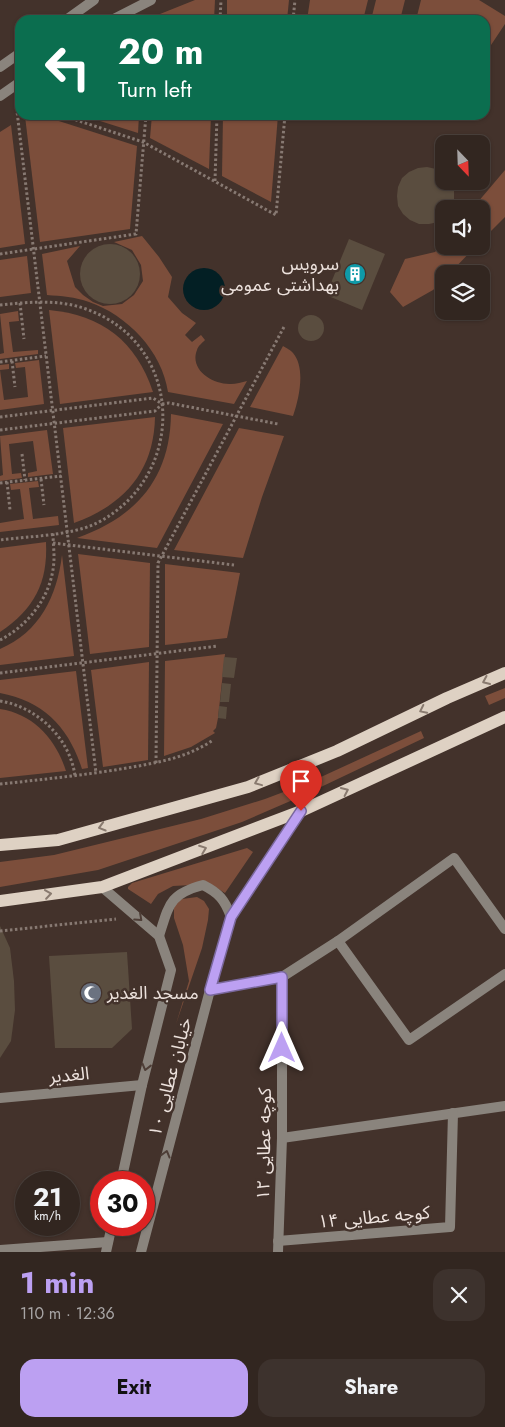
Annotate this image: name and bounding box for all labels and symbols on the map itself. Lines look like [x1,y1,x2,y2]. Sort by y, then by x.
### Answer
north arrow [435,135,490,190]
place label: سرویس بهداشتی عمومی [221,251,339,298]
building icon: سرویس بهداشتی عمومی [343,262,367,286]
one-way arrow [482,675,491,686]
one-way arrow [419,704,428,714]
pin [280,760,322,811]
one-way arrow [254,776,263,787]
one-way arrow [340,786,349,797]
one-way arrow [99,822,107,832]
one-way arrow [198,844,207,855]
one-way arrow [44,890,53,900]
one-way arrow [134,913,143,922]
place label: مسجد الغدیر [106,980,199,1006]
mosque icon: مسجد الغدیر [79,981,103,1005]
street label: خیابان عطایی ۱۰ [142,1015,198,1139]
position arrow [255,1021,307,1073]
street label: الغدیر [47,1060,90,1090]
one-way arrow [142,1062,152,1070]
street label: کوچه عطایی ۱۲ [250,1087,278,1200]
one-way arrow [160,1149,171,1158]
speed limit sign: 30 [90,1171,155,1236]
street label: کوچه عطایی ۱۴ [317,1199,432,1235]

